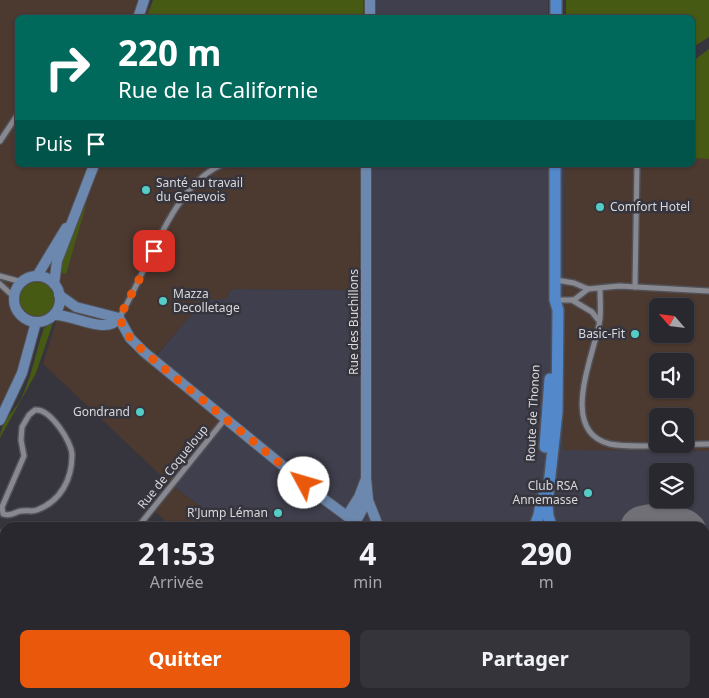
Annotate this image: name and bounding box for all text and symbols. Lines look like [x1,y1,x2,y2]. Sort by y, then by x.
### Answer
text: 220 m [118,29,221,76]
icon: right [35,35,100,100]
text: Rue de la Californie [118,74,318,104]
icon: arrive [82,130,110,158]
text: Puis [35,131,72,157]
place label: Santé au travail du Genevois [156,174,243,205]
marker: Santé au travail du Genevois [140,184,152,196]
place label: Comfort Hotel [610,198,690,215]
marker: Comfort Hotel [594,201,606,213]
pin [133,230,175,272]
icon: arrive [140,237,168,265]
street label: Rue des Buchillons [345,269,362,375]
place label: Mazza Decolletage [173,285,240,316]
marker: Mazza Decolletage [157,295,169,307]
north arrow [649,298,694,342]
map controls [649,298,694,508]
place label: Basic-Fit [578,325,626,342]
marker: Basic-Fit [629,328,641,340]
button: sound [649,353,694,398]
street label: Route de Thonon [521,364,544,462]
place label: Gondrand [73,403,130,420]
marker: Gondrand [134,406,146,418]
button: search [649,408,694,453]
street label: Rue de Coqueloup [133,421,212,512]
position arrow [277,456,329,508]
button: layers [649,463,694,508]
place label: Club RSA Annemasse [513,477,578,508]
marker: Club RSA Annemasse [582,487,594,499]
place label: R'Jump Léman [187,504,268,521]
marker: R'Jump Léman [272,507,284,519]
text: 21:53 [138,533,215,574]
text: 4 [359,533,376,574]
text: 290 [520,533,572,574]
text: Arrivée [150,571,204,593]
text: min [353,571,382,593]
text: m [539,571,554,593]
button: Quitter [20,630,350,688]
button: Partager [360,630,690,688]

